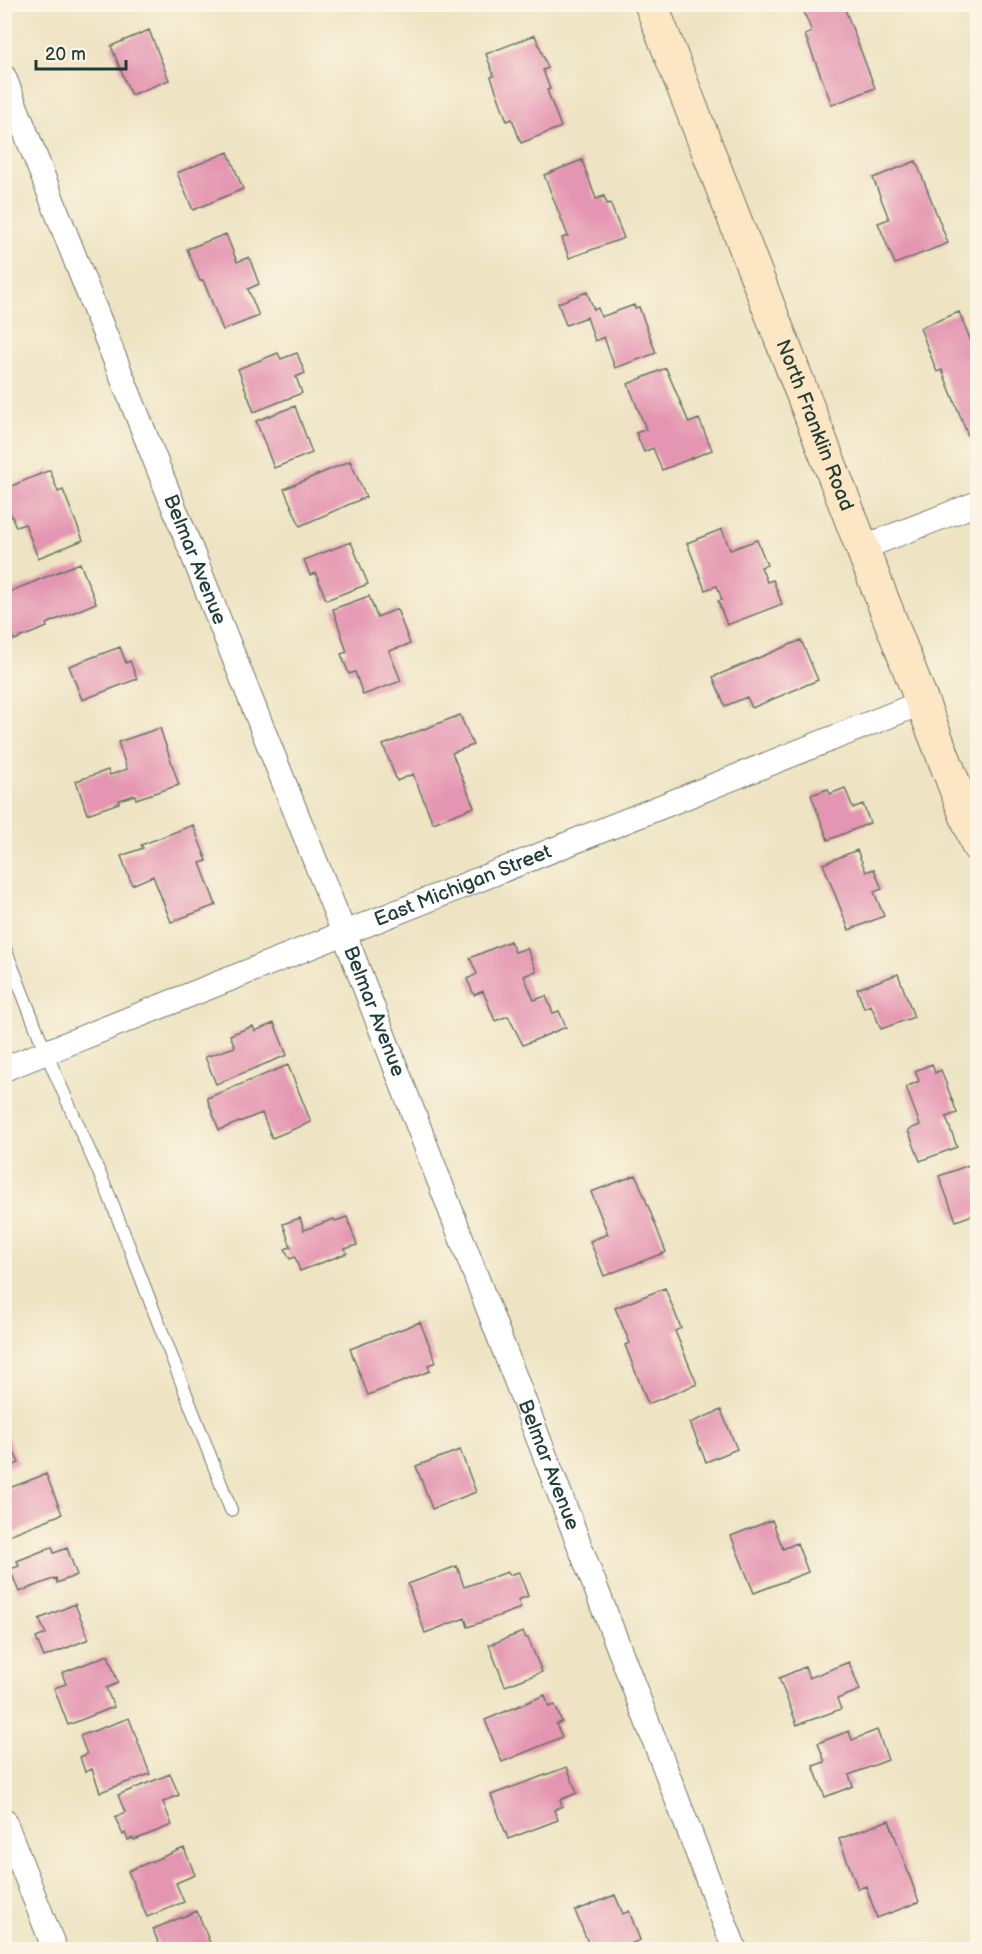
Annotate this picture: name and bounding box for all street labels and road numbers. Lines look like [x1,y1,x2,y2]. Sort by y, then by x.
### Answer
street label: North Franklin Road [771,336,859,514]
street label: Belmar Avenue [158,491,232,628]
street label: East Michigan Street [371,840,555,932]
street label: Belmar Avenue [338,943,410,1080]
street label: Belmar Avenue [513,1396,584,1534]

